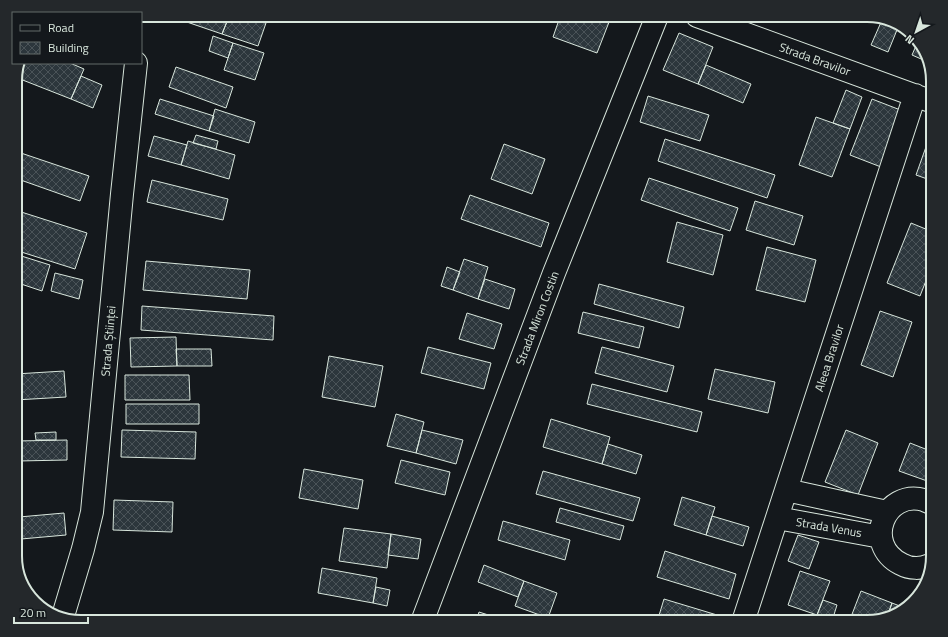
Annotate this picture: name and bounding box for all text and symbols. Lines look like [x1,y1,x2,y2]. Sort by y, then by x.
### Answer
legend [12,12,142,64]
north arrow [896,12,936,52]
text: Road [48,18,74,37]
text: N [902,31,918,48]
street label: Strada Bravilor [777,37,853,81]
text: Building [48,38,89,57]
street label: Strada Miron Costin [510,268,564,368]
street label: Strada Științei [95,305,121,377]
street label: Aleea Bravilor [809,322,849,394]
street label: Strada Venus [794,512,864,542]
scale bar [14,599,88,625]
text: 20 m [20,603,46,622]

